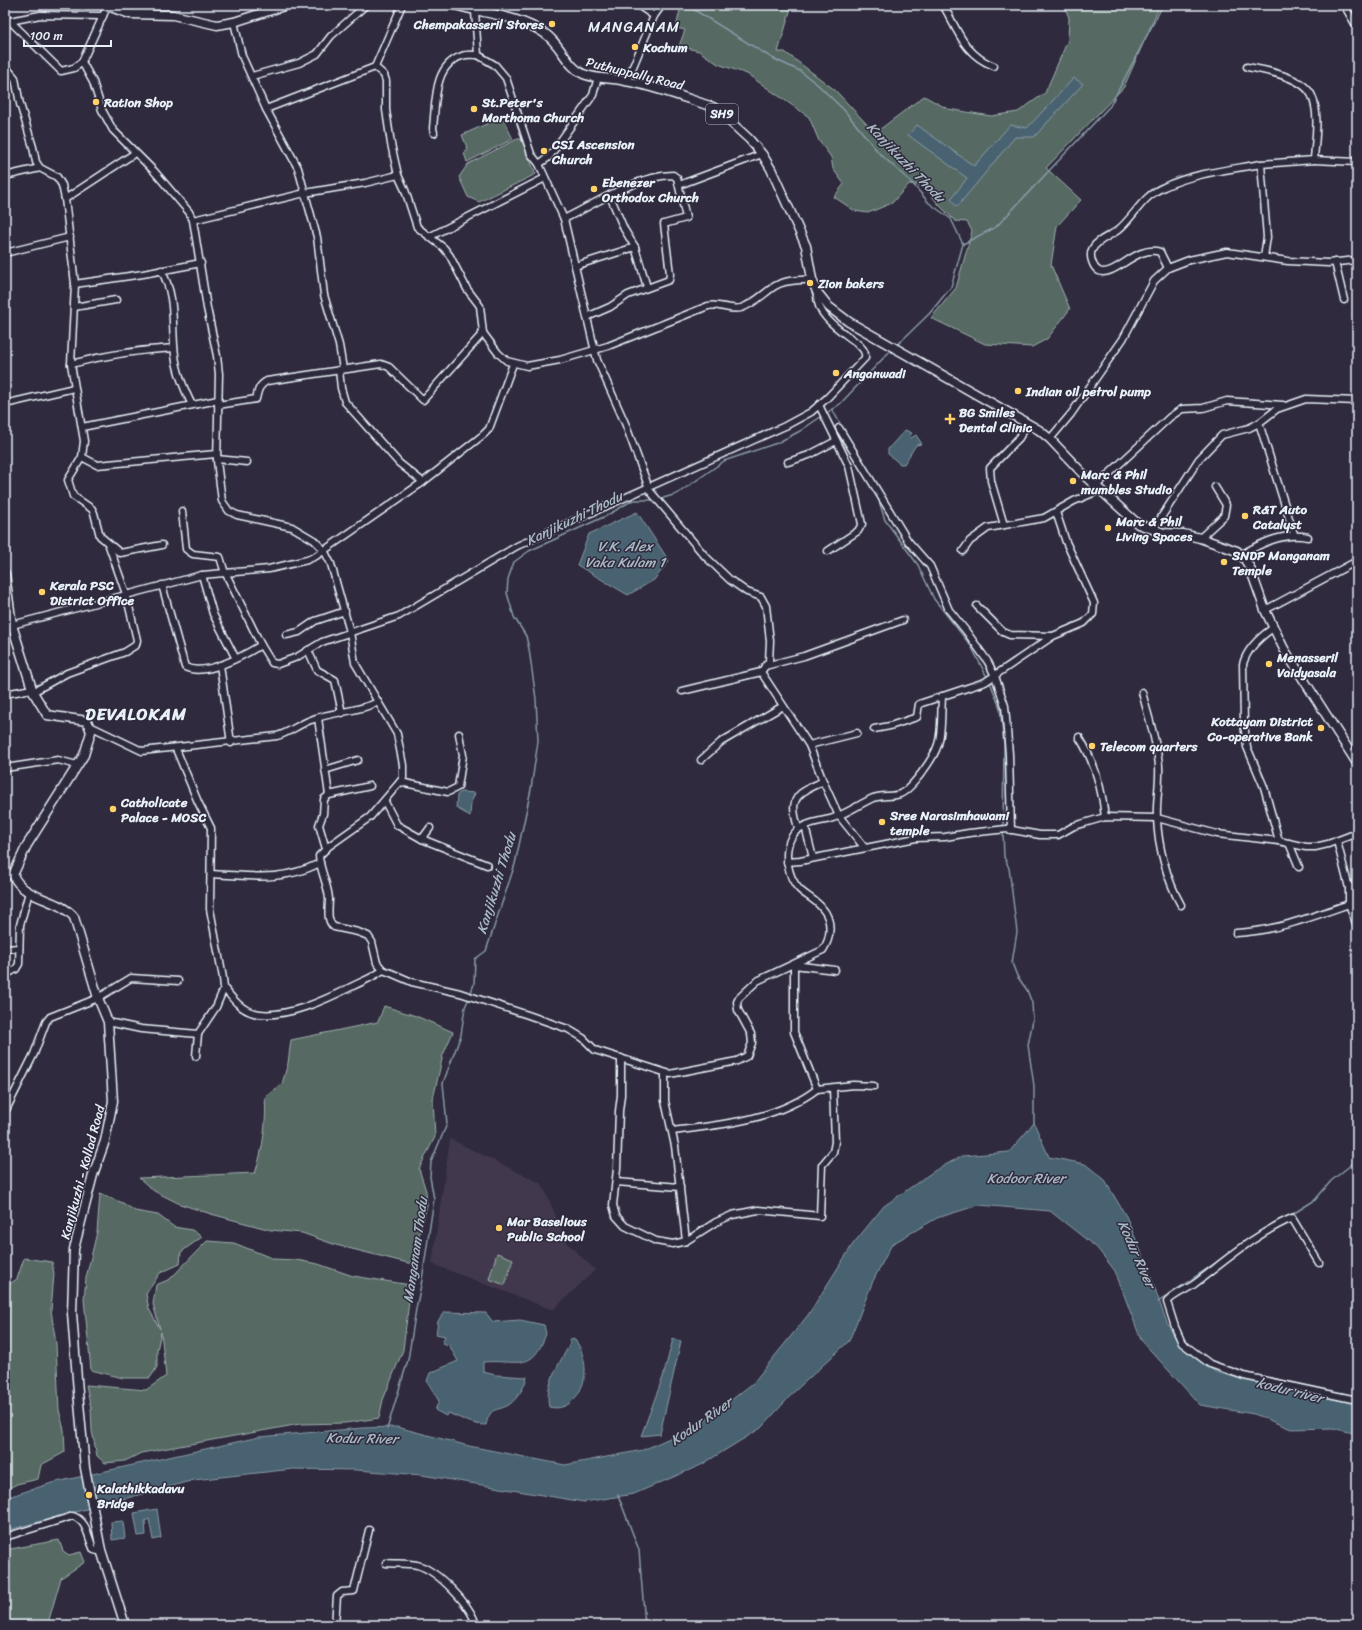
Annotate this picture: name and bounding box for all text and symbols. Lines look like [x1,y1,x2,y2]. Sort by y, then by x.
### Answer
place label: Chempakasseril Stores [413,13,545,36]
district label: MANGANAM [588,14,680,40]
marker: Chempakasseril Stores [547,19,557,29]
scale bar [24,22,111,48]
text: 100 m [30,25,63,47]
place label: Kochum [642,36,688,59]
marker: Kochum [630,42,640,52]
street label: Puthuppally Road [584,50,687,97]
place label: Ration Shop [103,91,173,114]
place label: St.Peter's Marthoma Church [481,91,584,129]
marker: Ration Shop [91,97,101,107]
marker: St.Peter's Marthoma Church [469,104,479,114]
road number: SH9 [706,104,738,124]
water label: Kanjikuzhi Thodu [860,116,952,210]
place label: CSI Ascension Church [551,133,635,171]
marker: CSI Ascension Church [539,146,549,156]
place label: Ebenezer Orthodox Church [601,171,699,209]
marker: Ebenezer Orthodox Church [589,184,599,194]
place label: Zion bakers [817,272,885,295]
marker: Zion bakers [805,278,815,288]
place label: Anganwadi [843,362,907,385]
marker: Anganwadi [831,368,841,378]
place label: Indian oil petrol pump [1025,380,1151,403]
marker: Indian oil petrol pump [1013,386,1023,396]
place label: BG Smiles Dental Clinic [959,401,1033,439]
marker: BG Smiles Dental Clinic [944,413,956,425]
place label: Marc & Phil mumbles Studio [1080,463,1172,501]
marker: Marc & Phil mumbles Studio [1068,476,1078,486]
water label: Kanjikuzhi Thodu [522,484,628,553]
place label: R&T Auto Catalyst [1252,498,1308,536]
place label: Marc & Phil Living Spaces [1115,510,1193,548]
marker: R&T Auto Catalyst [1240,511,1250,521]
marker: Marc & Phil Living Spaces [1103,523,1113,533]
water label: V.K. Alex Vaka Kulam 1 [585,534,667,575]
place label: SNDP Manganam Temple [1231,544,1330,582]
marker: SNDP Manganam Temple [1219,557,1229,567]
place label: Kerala PSC District Office [49,574,135,612]
marker: Kerala PSC District Office [37,587,47,597]
place label: Menasseril Vaidyasala [1276,646,1339,684]
marker: Menasseril Vaidyasala [1264,659,1274,669]
district label: DEVALOKAM [85,699,187,729]
place label: Kottayam District Co-operative Bank [1207,710,1313,748]
marker: Kottayam District Co-operative Bank [1316,723,1326,733]
place label: Telecom quarters [1100,735,1198,758]
marker: Telecom quarters [1087,741,1097,751]
place label: Catholicate Palace - MOSC [120,791,206,829]
marker: Catholicate Palace - MOSC [108,804,118,814]
place label: Sree Narasimhawami temple [889,804,1010,842]
marker: Sree Narasimhawami temple [877,817,887,827]
water label: Kanjikuzhi Thodu [469,828,524,937]
street label: Kanjikuzhi - Kollad Road [53,1101,112,1242]
water label: Kodoor River [987,1166,1068,1191]
water label: Manganam Thodu [396,1193,436,1304]
place label: Mar Baselious Public School [506,1210,588,1248]
water label: Kodur River [1111,1216,1164,1295]
marker: Mar Baselious Public School [494,1223,504,1233]
water label: kodur river [1253,1370,1328,1411]
water label: Kodur River [665,1389,740,1452]
water label: Kodur River [326,1425,401,1452]
place label: Kalathikkadavu Bridge [96,1477,185,1515]
marker: Kalathikkadavu Bridge [84,1490,94,1500]

